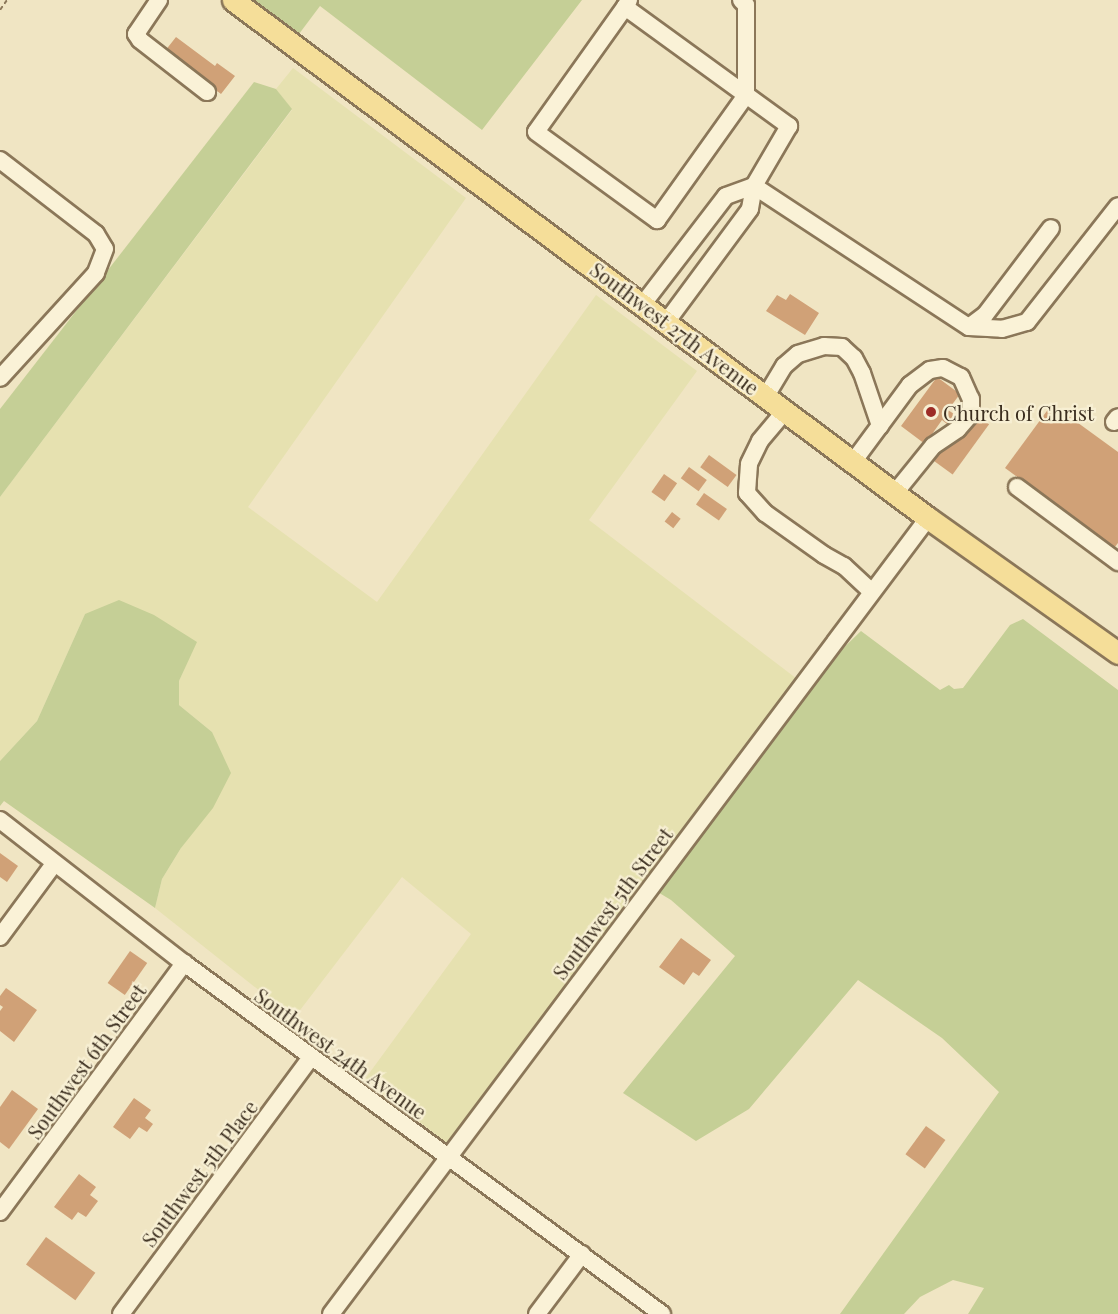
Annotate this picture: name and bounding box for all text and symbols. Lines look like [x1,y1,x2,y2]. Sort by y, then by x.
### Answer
street label: Southwest 27th Avenue [586,256,764,400]
place label: Church of Christ [943,400,1094,424]
marker: Church of Christ [924,405,938,419]
street label: Southwest 5th Street [547,822,677,984]
street label: Southwest 6th Street [22,979,150,1143]
street label: Southwest 24th Avenue [250,982,432,1124]
street label: Southwest 5th Place [136,1095,262,1251]

